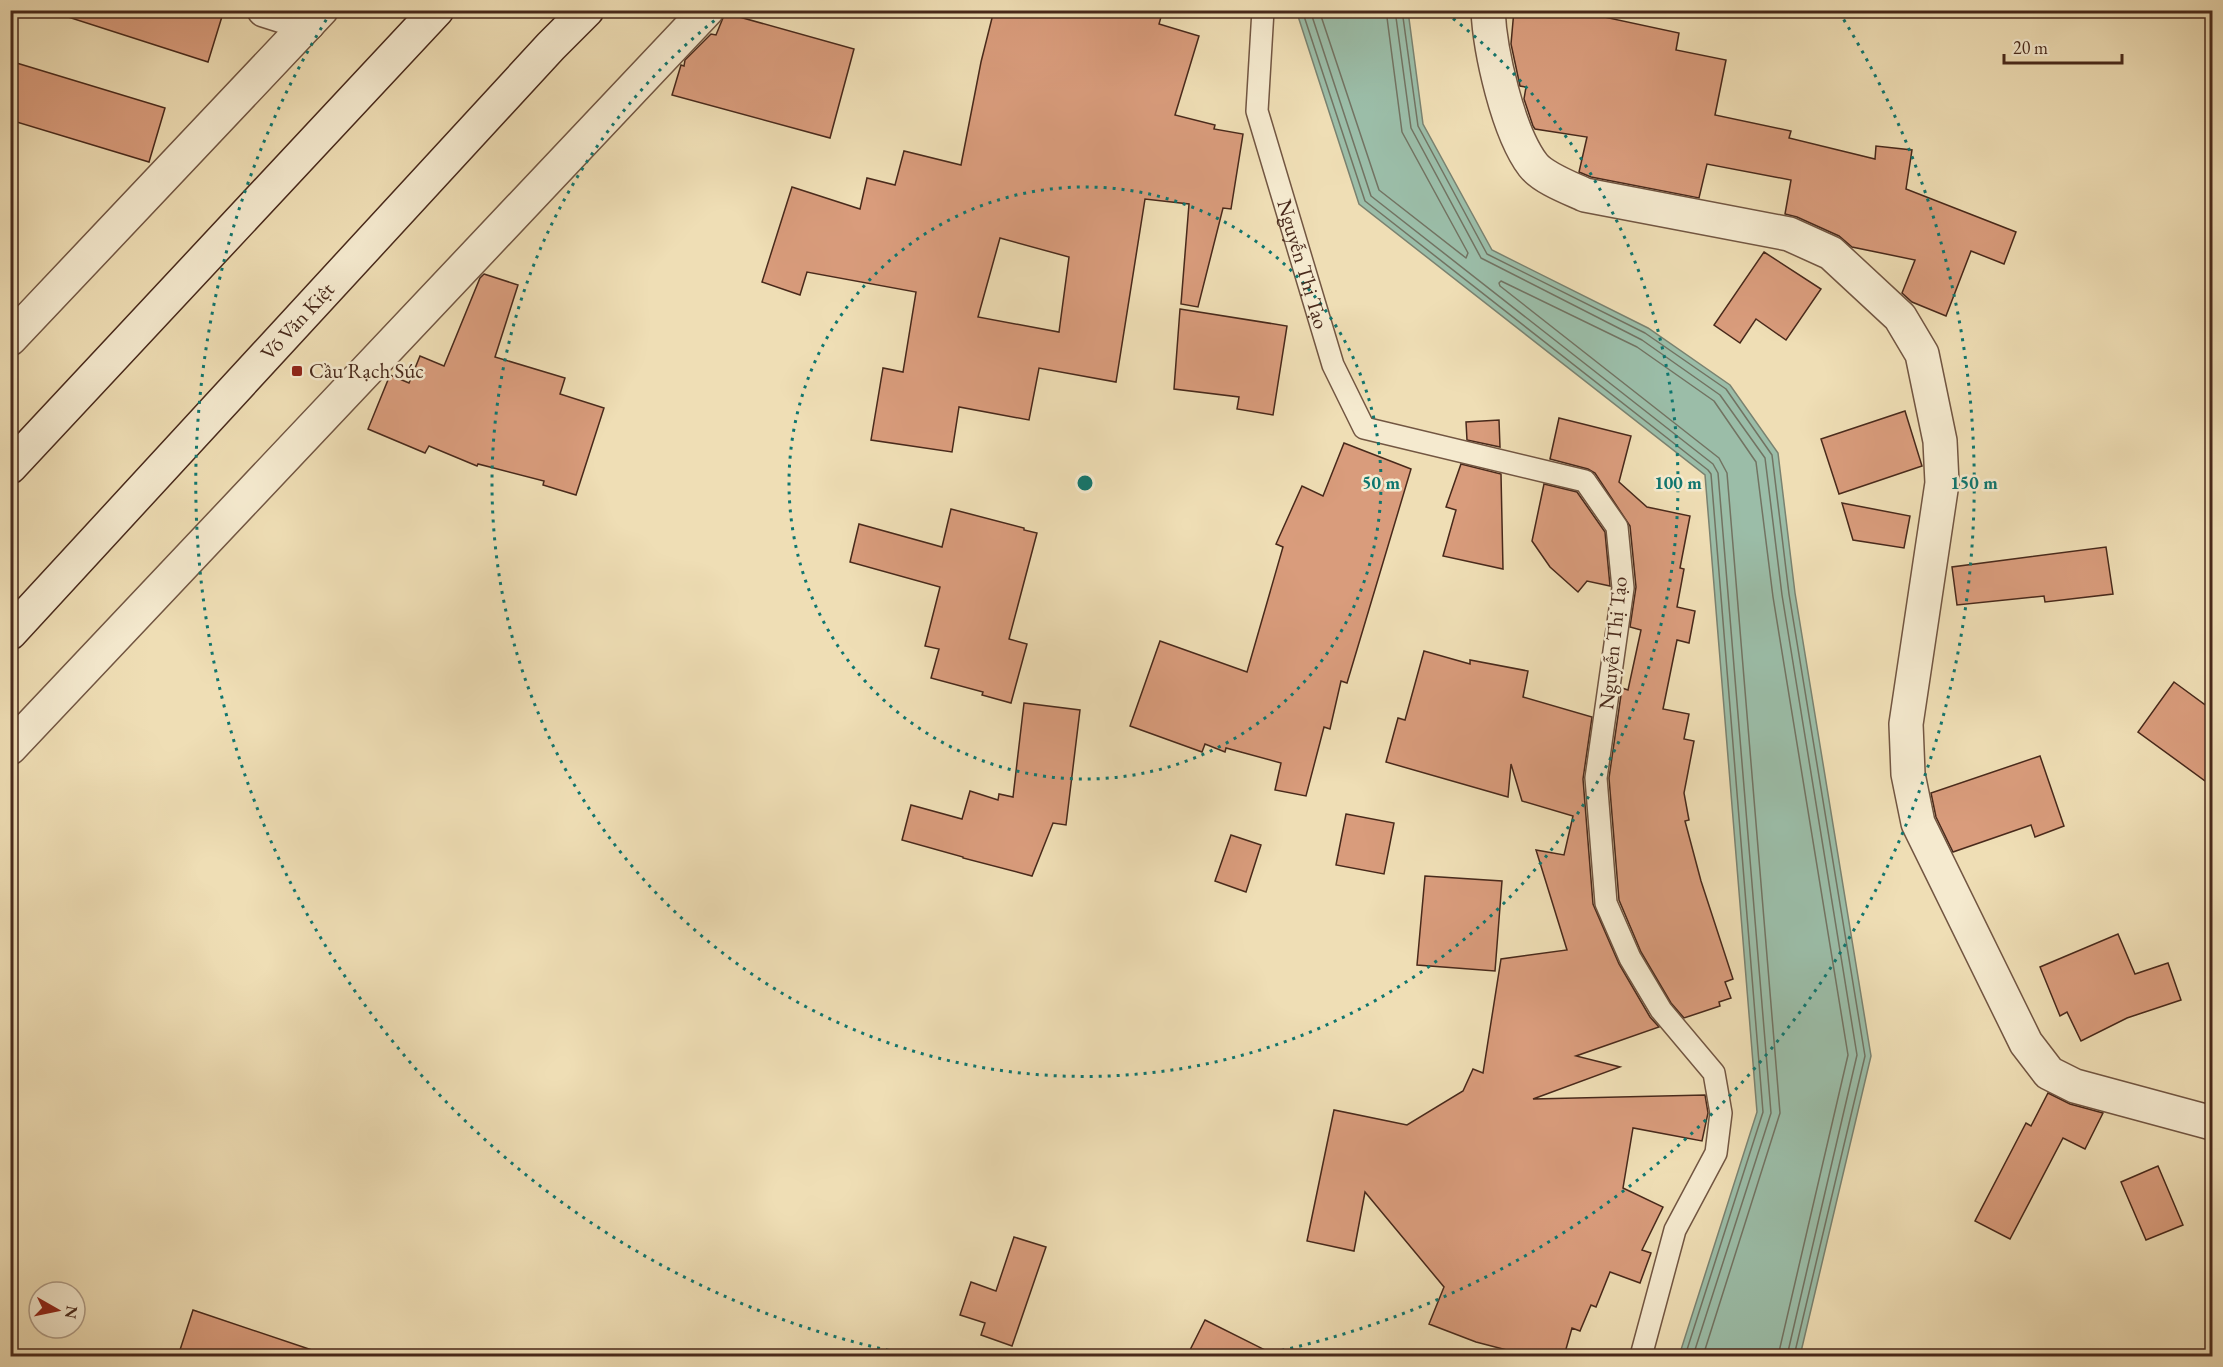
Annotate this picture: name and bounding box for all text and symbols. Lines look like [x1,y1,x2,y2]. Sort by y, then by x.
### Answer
scale bar [2004,27,2122,65]
text: 20 m [2013,36,2048,59]
street label: Nguyễn Thị Tạo [1271,196,1335,332]
street label: Võ Văn Kiệt [254,276,340,366]
place label: Cầu Rạch Súc [309,357,424,384]
marker: Cầu Rạch Súc [290,364,304,378]
text: 50 m [1362,471,1400,494]
text: 100 m [1654,471,1702,494]
text: 150 m [1950,471,1998,494]
centre of rings [1075,473,1095,493]
street label: Nguyễn Thị Tạo [1592,575,1633,711]
north arrow [27,1280,87,1340]
text: N [60,1304,83,1320]

